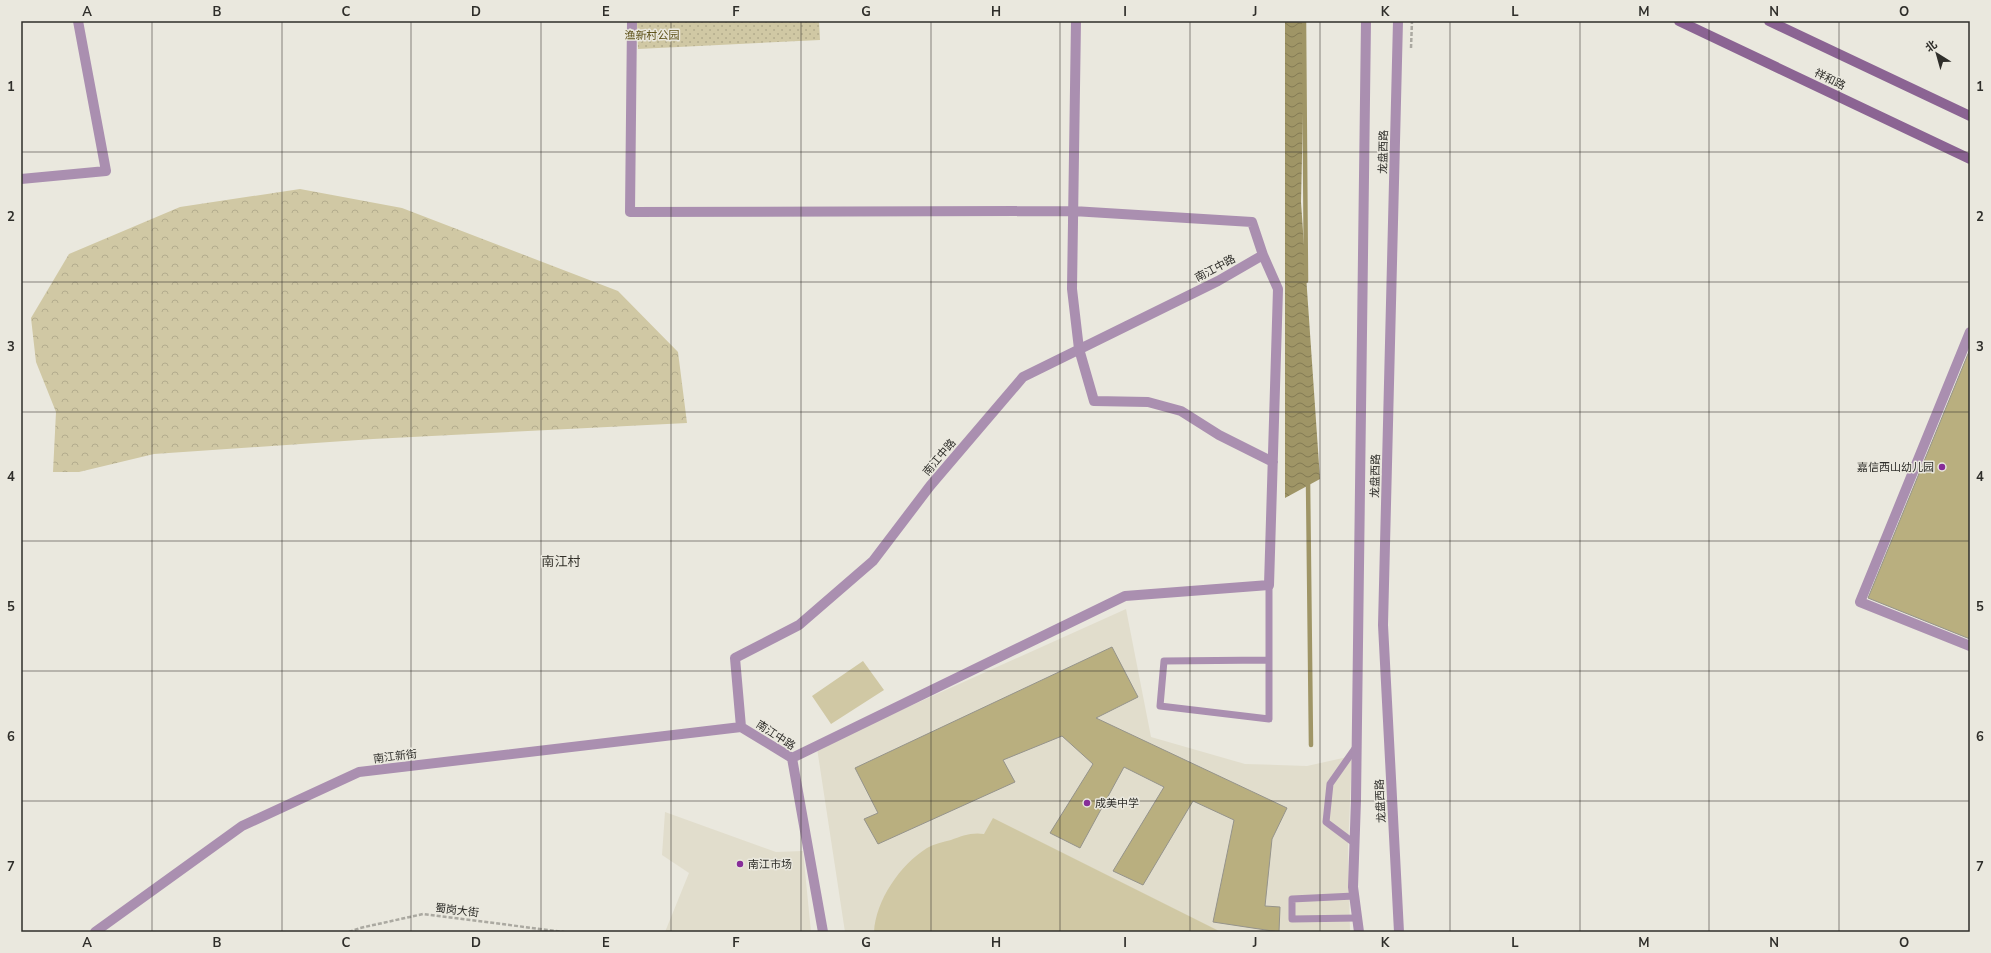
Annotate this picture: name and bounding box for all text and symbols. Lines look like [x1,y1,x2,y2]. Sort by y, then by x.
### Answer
text: A [82,3,92,21]
text: B [213,3,222,21]
text: C [342,3,351,21]
text: D [471,3,481,21]
text: E [602,3,610,21]
text: F [732,3,740,21]
text: G [861,3,871,21]
text: H [991,3,1001,21]
text: I [1123,3,1127,21]
text: J [1252,3,1257,21]
text: K [1381,3,1390,21]
text: L [1511,3,1519,21]
text: M [1638,3,1650,21]
text: N [1769,3,1779,21]
text: O [1899,3,1909,21]
park label: 渔新村公园 [625,28,680,43]
north arrow [1917,34,1957,74]
text: 北 [1922,37,1940,56]
street label: 祥和路 [1812,65,1848,93]
text: 1 [7,78,15,96]
text: 1 [1976,78,1984,96]
street label: 龙盘西路 [1376,130,1391,174]
text: 2 [7,208,15,226]
text: 2 [1976,208,1984,226]
street label: 南江中路 [1192,251,1238,285]
text: 3 [7,338,15,356]
text: 3 [1976,338,1984,356]
street label: 南江中路 [919,436,959,479]
street label: 龙盘西路 [1368,454,1383,498]
place label: 嘉信西山幼儿园 [1857,460,1934,475]
marker: 嘉信西山幼儿园 [1937,462,1947,472]
text: 4 [7,468,15,486]
text: 4 [1976,468,1984,486]
district label: 南江村 [541,553,581,571]
text: 5 [7,598,15,616]
text: 5 [1976,598,1984,616]
street label: 南江中路 [753,717,798,754]
text: 6 [7,728,15,746]
text: 6 [1976,728,1984,746]
street label: 南江新街 [372,746,418,767]
street label: 龙盘西路 [1372,779,1389,823]
place label: 成美中学 [1095,796,1139,811]
marker: 成美中学 [1082,798,1092,808]
place label: 南江市场 [748,857,792,872]
text: 7 [7,858,15,876]
text: 7 [1976,858,1984,876]
marker: 南江市场 [735,859,745,869]
street label: 蜀岗大街 [434,900,480,921]
text: A [82,934,92,952]
text: B [213,934,222,952]
text: C [342,934,351,952]
text: D [471,934,481,952]
text: E [602,934,610,952]
text: F [732,934,740,952]
text: G [861,934,871,952]
text: H [991,934,1001,952]
text: I [1123,934,1127,952]
text: J [1252,934,1257,952]
text: K [1381,934,1390,952]
text: L [1511,934,1519,952]
text: M [1638,934,1650,952]
text: N [1769,934,1779,952]
text: O [1899,934,1909,952]

